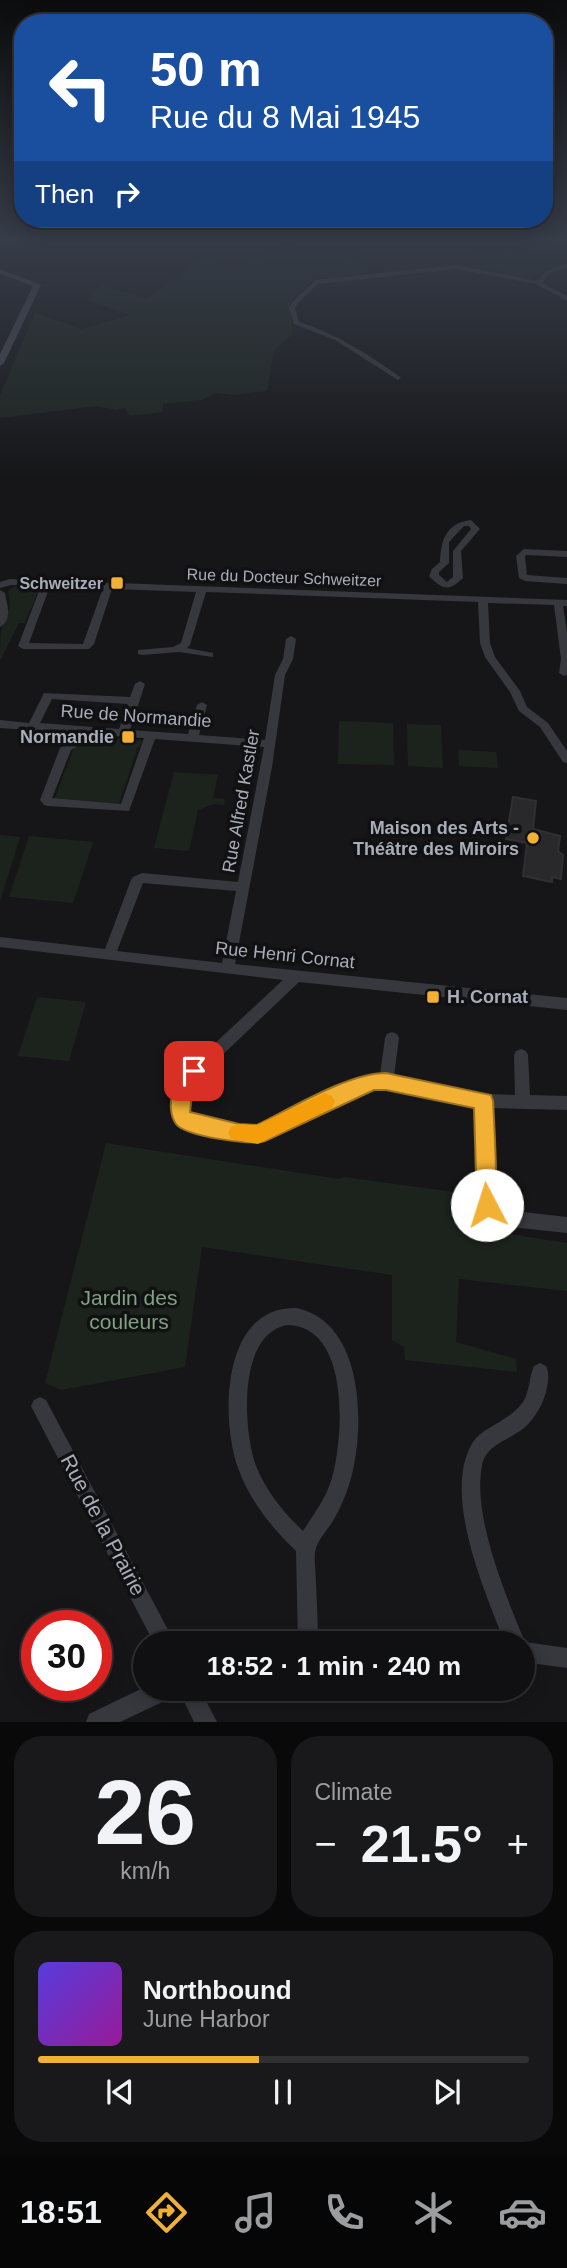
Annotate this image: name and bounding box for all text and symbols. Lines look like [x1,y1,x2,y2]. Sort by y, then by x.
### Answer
icon: left [35,42,126,133]
text: 50 m [150,42,262,96]
text: Rue du 8 Mai 1945 [150,99,420,135]
icon: right [108,175,146,213]
text: Then [35,179,94,209]
street label: Rue du Docteur Schweitzer [186,566,382,589]
place label: Schweitzer [19,575,103,592]
marker: Schweitzer [109,575,125,591]
street label: Rue de Normandie [60,701,212,731]
place label: Normandie [20,727,114,747]
street label: Rue Alfred Kastler [219,728,263,874]
marker: Normandie [120,729,136,745]
place label: Maison des Arts - Théâtre des Miroirs [353,818,519,859]
marker: Maison des Arts - Théâtre des Miroirs [525,830,541,846]
street label: Rue Henri Cornat [214,938,356,972]
place label: H. Cornat [447,987,528,1007]
marker: H. Cornat [425,989,441,1005]
pin [164,1041,224,1101]
icon: arrive [175,1052,213,1090]
position arrow [450,1168,524,1242]
park label: Jardin des couleurs [81,1286,177,1333]
street label: Rue de la Prairie [57,1450,150,1599]
speed limit sign: 30 [21,1610,112,1701]
text: 18:52 · 1 min · 240 m [207,1651,461,1681]
text: 26 [95,1762,196,1863]
text: Climate [315,1779,392,1805]
text: 21.5° [361,1815,483,1873]
text: − [315,1823,337,1865]
text: + [507,1823,529,1865]
text: km/h [120,1858,170,1884]
text: Northbound [143,1975,292,2005]
text: June Harbor [143,2006,270,2032]
icon: previous [101,2073,139,2111]
icon: pause [264,2073,302,2111]
icon: next [428,2073,466,2111]
icon: directions [142,2188,191,2237]
icon: music [231,2188,280,2237]
icon: phone [320,2188,369,2237]
icon: climate [409,2188,458,2237]
icon: car [498,2188,547,2237]
text: 18:51 [20,2194,102,2230]

